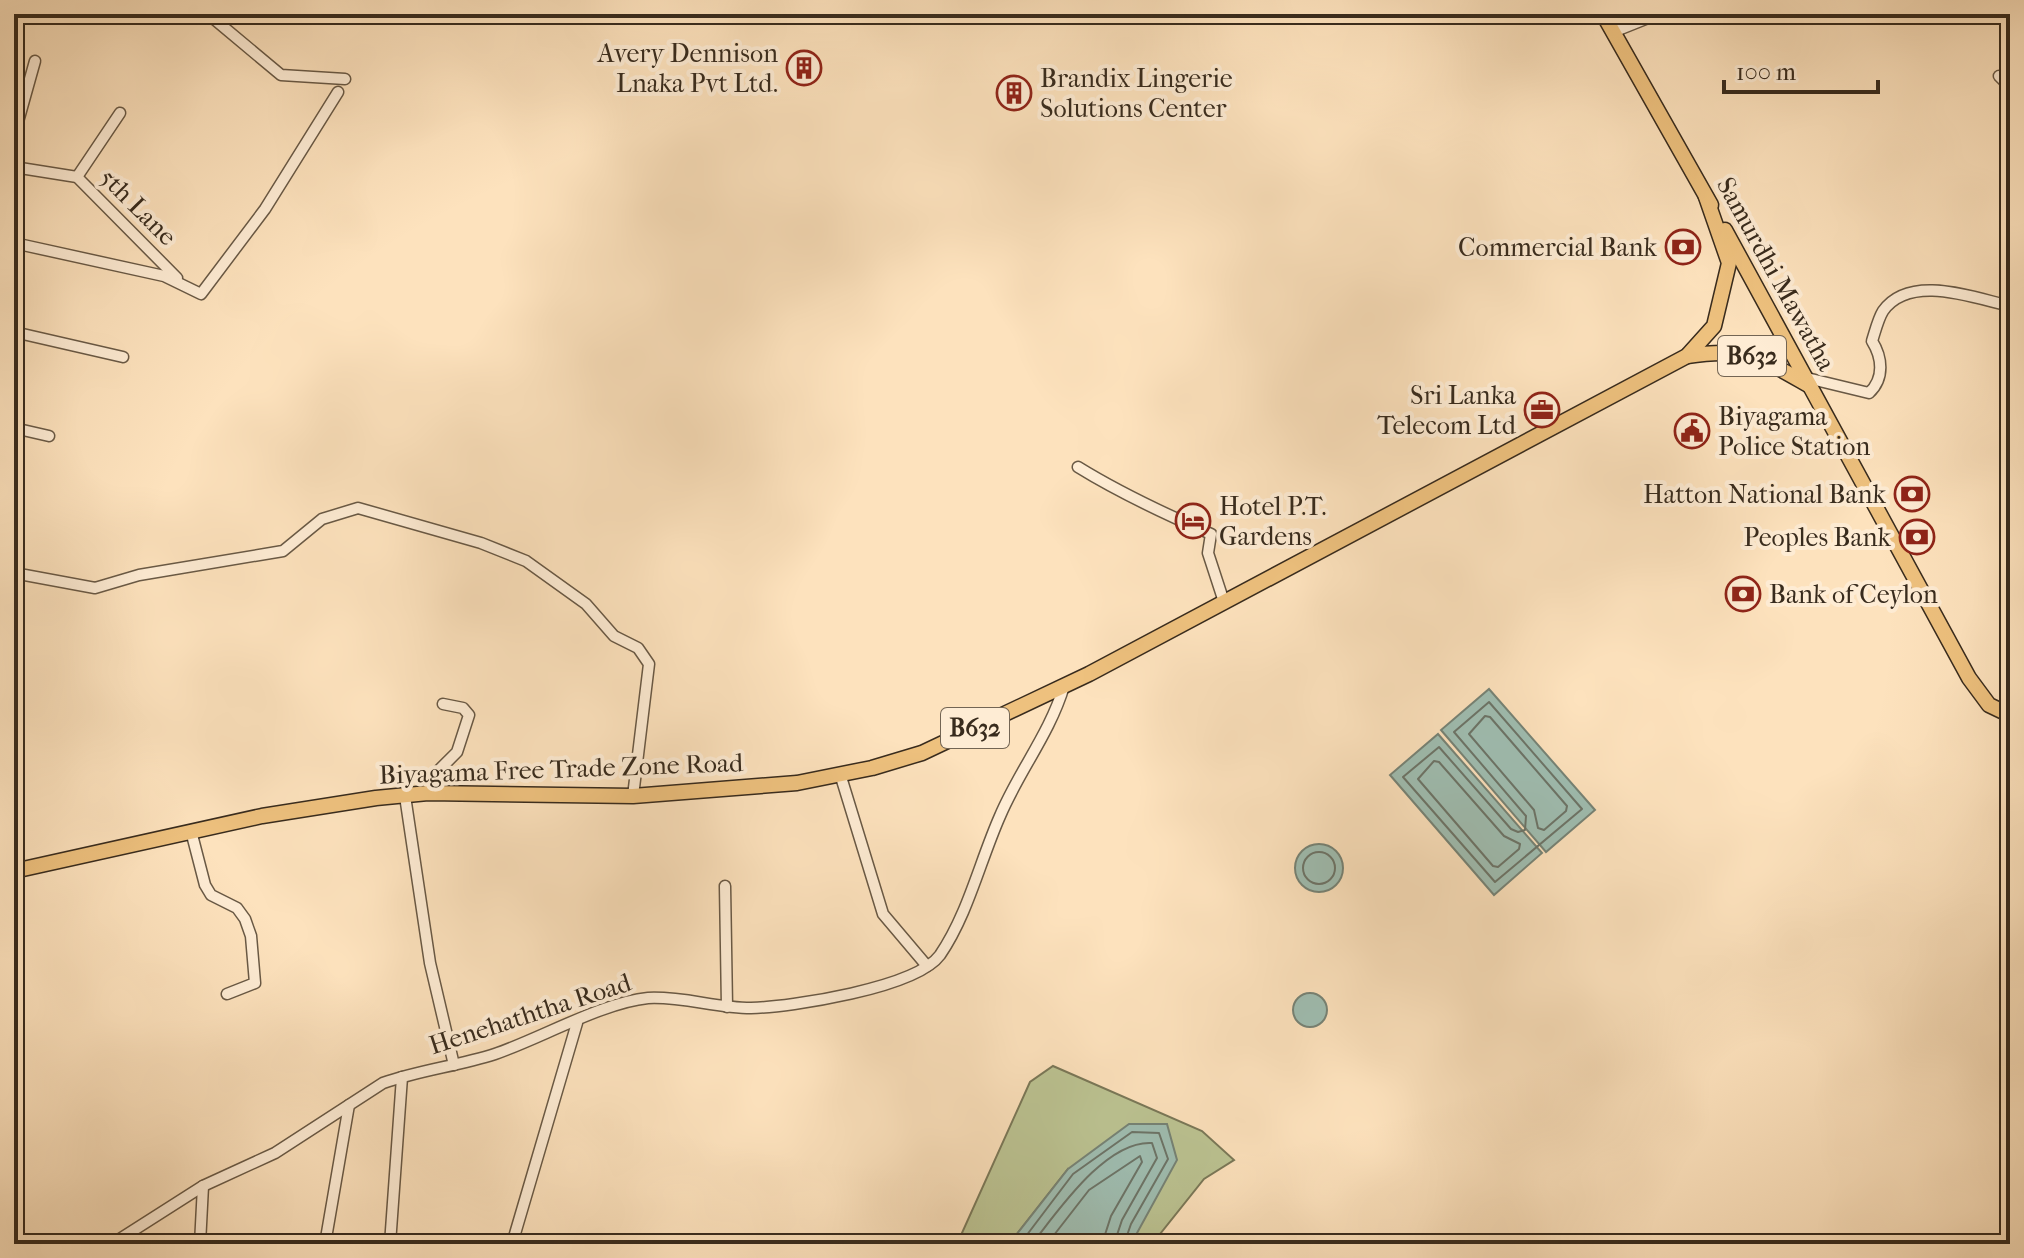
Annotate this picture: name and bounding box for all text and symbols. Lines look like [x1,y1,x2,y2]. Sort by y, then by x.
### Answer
place label: Avery Dennison Lnaka Pvt Ltd. [597,38,778,99]
scale bar [1724,44,1878,94]
building icon: Avery Dennison Lnaka Pvt Ltd. [785,49,823,87]
text: 100 m [1736,58,1796,86]
place label: Brandix Lingerie Solutions Center [1040,63,1233,124]
building icon: Brandix Lingerie Solutions Center [995,74,1033,112]
street label: 5th Lane [93,162,183,252]
street label: Samurdhi Mawatha [1710,172,1843,377]
bank icon: Commercial Bank [1664,228,1702,266]
place label: Commercial Bank [1458,232,1658,263]
road number: B632 [1718,336,1786,376]
place label: Sri Lanka Telecom Ltd [1377,380,1517,441]
office icon: Sri Lanka Telecom Ltd [1523,391,1561,429]
place label: Biyagama Police Station [1718,401,1870,462]
public building icon: Biyagama Police Station [1673,412,1711,450]
bank icon: Hatton National Bank [1893,475,1931,513]
place label: Hatton National Bank [1643,479,1887,510]
place label: Hotel P.T. Gardens [1219,491,1327,552]
hotel icon: Hotel P.T. Gardens [1174,502,1212,540]
bank icon: Peoples Bank [1898,518,1936,556]
place label: Peoples Bank [1744,522,1892,553]
bank icon: Bank of Ceylon [1724,575,1762,613]
place label: Bank of Ceylon [1769,579,1938,610]
road number: B632 [941,708,1009,748]
street label: Biyagama Free Trade Zone Road [378,747,744,791]
street label: Henehaththa Road [425,966,636,1061]

